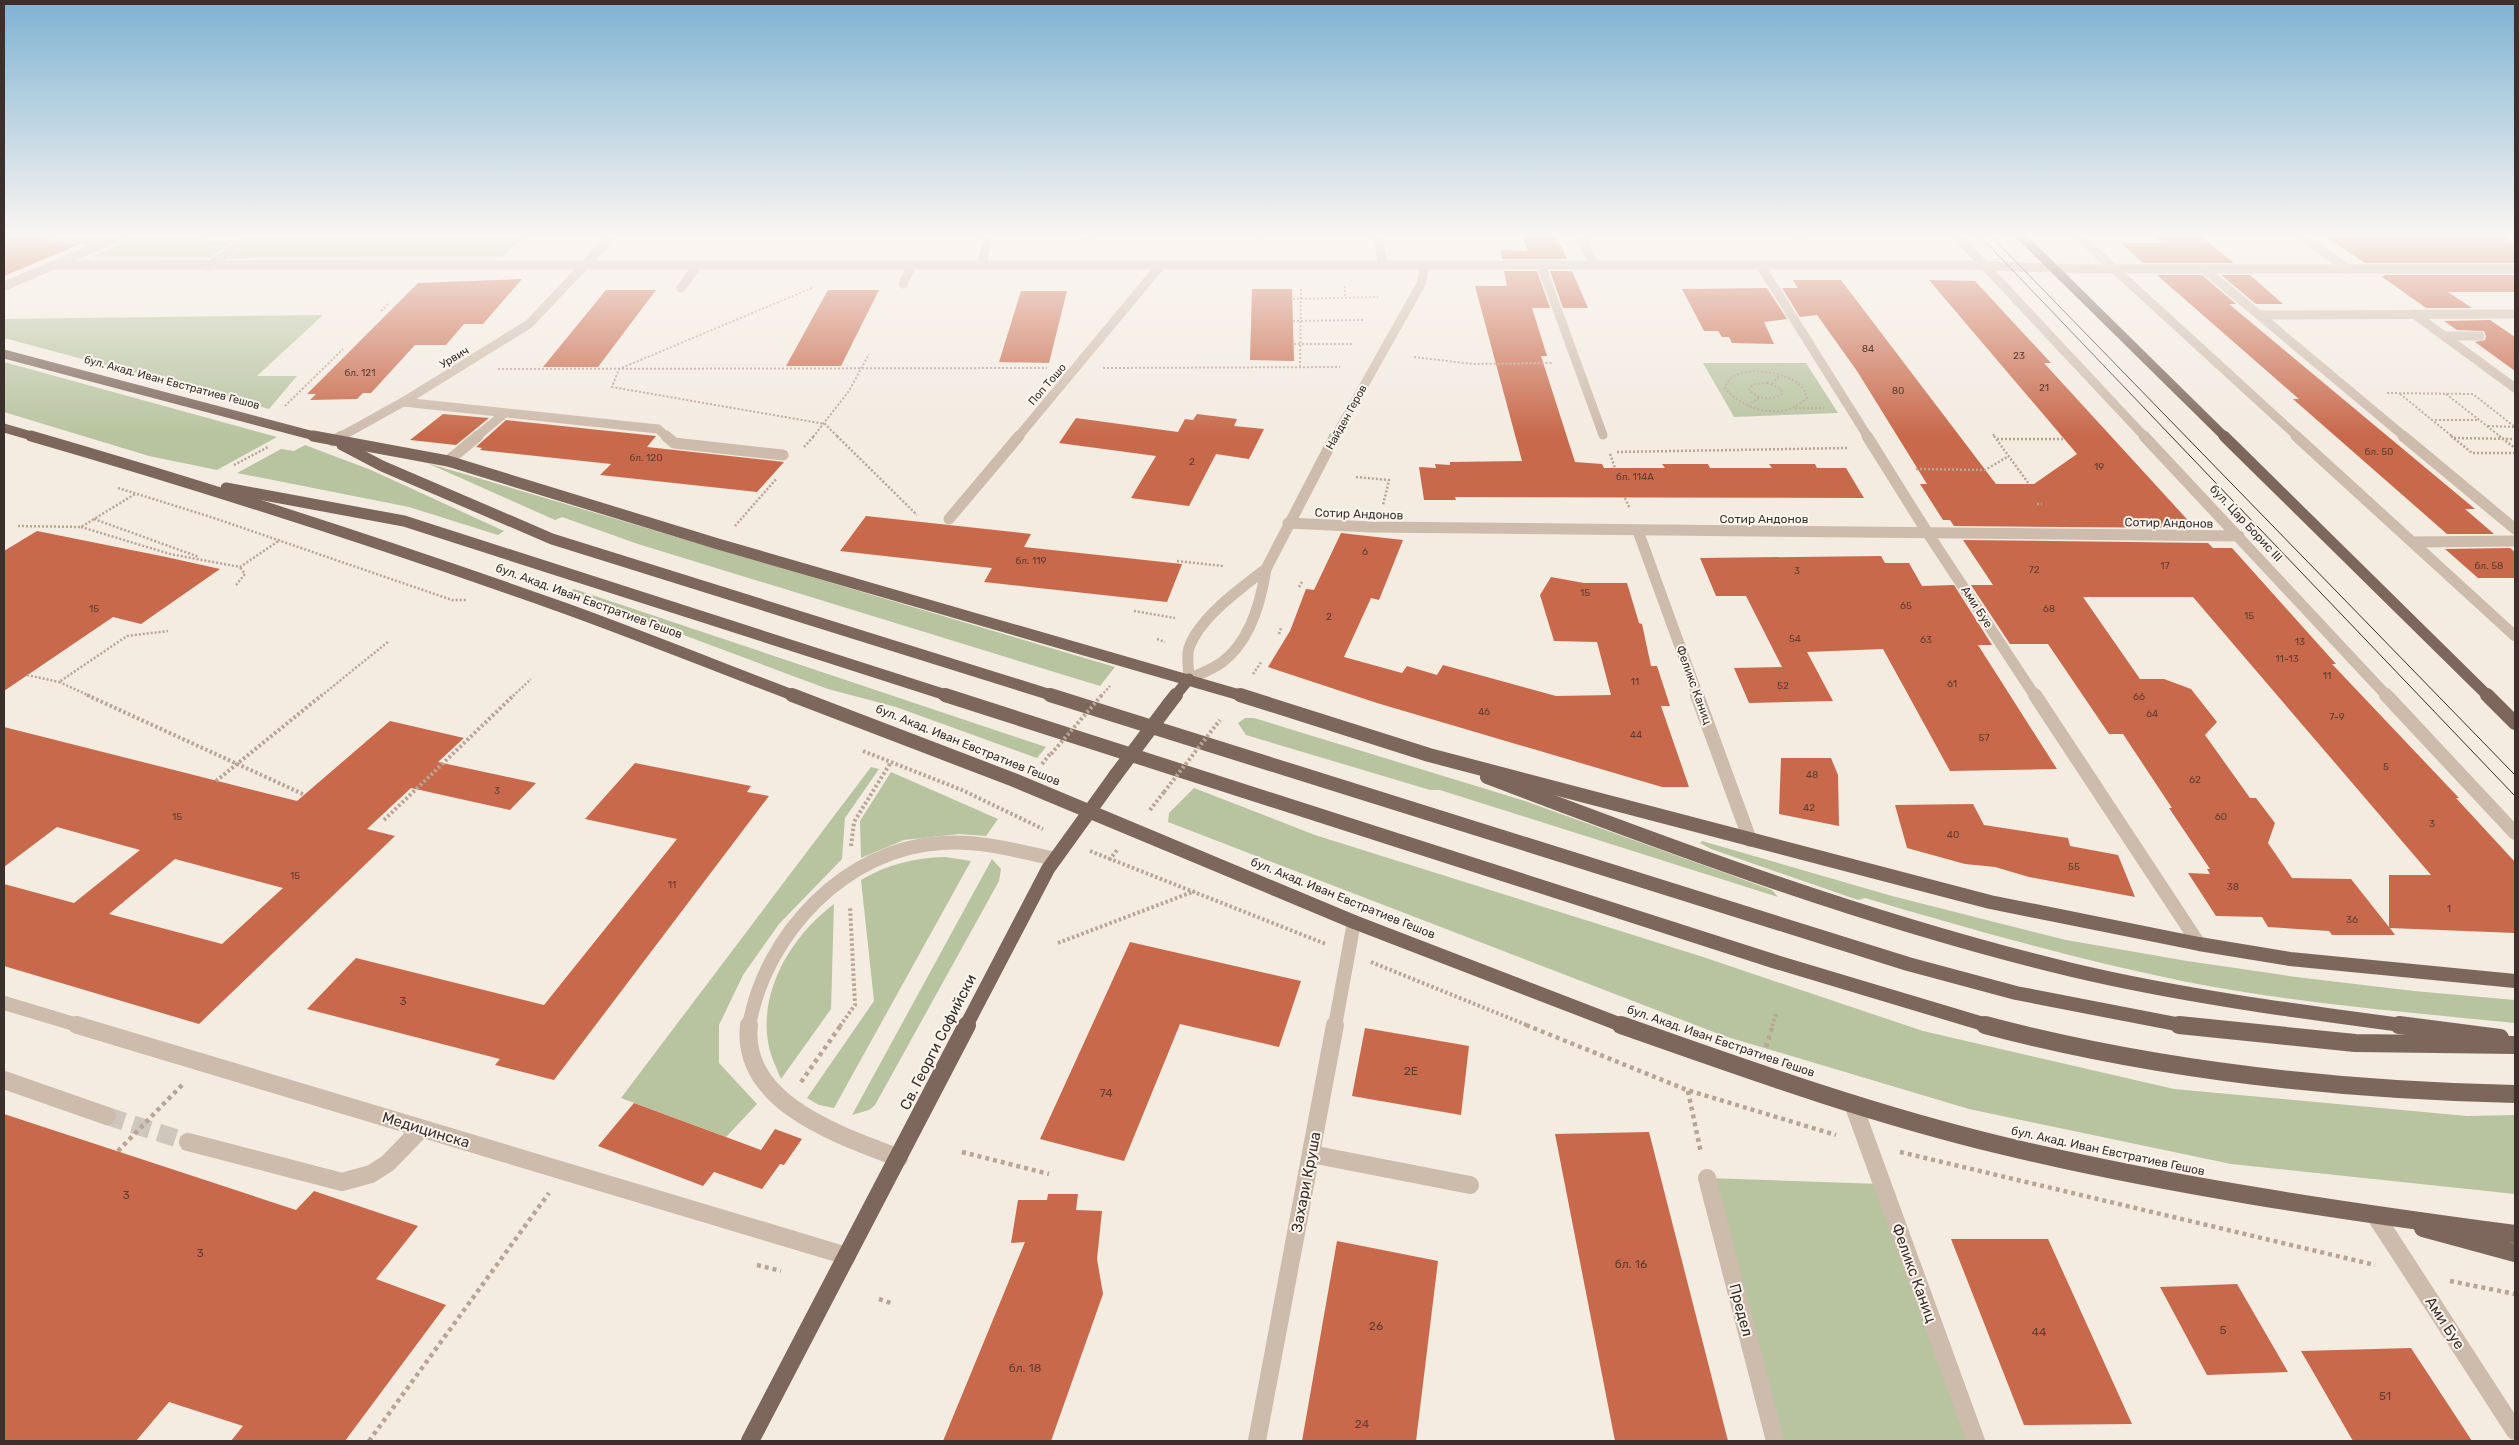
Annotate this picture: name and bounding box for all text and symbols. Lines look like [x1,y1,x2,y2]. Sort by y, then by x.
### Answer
house number: 84 [1862,343,1874,355]
street label: Урвич [437,344,471,371]
house number: 23 [2013,350,2025,362]
street label: бул. Акад. Иван Евстратиев Гешов [83,353,261,412]
street label: Поп Тошо [1026,361,1069,408]
house number: бл. 121 [344,367,376,379]
street label: Найден Геров [1323,382,1370,452]
house number: 21 [2039,382,2049,394]
house number: 80 [1892,385,1904,397]
house number: бл. 50 [2365,446,2393,458]
house number: бл. 120 [629,452,663,464]
house number: 2 [1189,456,1195,468]
house number: 19 [2094,461,2104,473]
house number: бл. 114А [1616,471,1654,483]
street label: бул. Цар Борис III [2207,482,2285,564]
street label: Сотир Андонов [1314,505,1404,523]
street label: Сотир Андонов [1720,512,1809,526]
street label: Сотир Андонов [2124,515,2214,531]
house number: 6 [1362,546,1368,558]
house number: бл. 119 [1015,555,1047,567]
house number: 17 [2160,560,2170,572]
house number: бл. 58 [2475,560,2503,572]
street label: бул. Акад. Иван Евстратиев Гешов [494,561,685,641]
house number: 72 [2029,564,2040,576]
house number: 3 [1794,565,1800,577]
street label: Ами Буе [1958,583,1996,631]
house number: 15 [1580,587,1590,599]
house number: 65 [1900,600,1912,612]
house number: 15 [89,603,99,615]
house number: 68 [2043,603,2055,615]
house number: 15 [2244,610,2254,622]
house number: 2 [1326,611,1332,623]
house number: 54 [1789,633,1801,645]
house number: 63 [1920,634,1932,646]
house number: 13 [2295,636,2305,648]
street label: Феликс Каниц [1673,643,1715,727]
house number: 11-13 [2275,653,2299,665]
house number: 11 [2323,670,2331,682]
house number: 11 [1631,676,1639,688]
house number: 61 [1947,678,1957,690]
house number: 52 [1777,680,1789,692]
house number: 66 [2133,691,2145,703]
street label: бул. Акад. Иван Евстратиев Гешов [874,701,1063,789]
house number: 46 [1478,706,1490,718]
house number: 64 [2146,708,2158,720]
house number: 7-9 [2329,711,2345,723]
house number: 44 [1630,729,1642,741]
house number: 57 [1978,732,1990,744]
house number: 5 [2383,761,2389,773]
house number: 48 [1806,769,1818,781]
house number: 62 [2189,774,2201,786]
house number: 3 [494,785,500,797]
house number: 42 [1803,802,1815,814]
house number: 15 [172,811,182,823]
house number: 60 [2215,811,2227,823]
house number: 3 [2429,818,2435,830]
house number: 40 [1947,829,1959,841]
street label: бул. Акад. Иван Евстратиев Гешов [1249,854,1438,942]
house number: 55 [2068,861,2080,873]
house number: 15 [290,870,300,882]
house number: 11 [668,879,676,891]
house number: 38 [2227,881,2239,893]
house number: 1 [2447,903,2451,915]
house number: 36 [2346,914,2358,926]
street label: Св. Георги Софийски [896,971,980,1113]
house number: 3 [399,994,407,1008]
street label: бул. Акад. Иван Евстратиев Гешов [1625,1002,1817,1080]
house number: 2Е [1404,1064,1418,1078]
house number: 74 [1099,1086,1113,1100]
street label: Медицинска [380,1108,472,1152]
street label: бул. Акад. Иван Евстратиев Гешов [2010,1124,2206,1178]
street label: Захари Круша [1287,1130,1325,1234]
house number: 3 [122,1188,130,1202]
street label: Феликс Каниц [1888,1221,1940,1325]
house number: 3 [196,1246,204,1260]
house number: бл. 16 [1615,1257,1647,1271]
street label: Предел [1725,1282,1757,1338]
street label: Ами Буе [2421,1293,2469,1353]
house number: 26 [1369,1319,1383,1333]
house number: 5 [2219,1323,2227,1337]
house number: 44 [2032,1325,2047,1339]
house number: бл. 18 [1009,1361,1041,1375]
house number: 51 [2379,1389,2391,1403]
house number: 24 [1355,1417,1370,1431]

